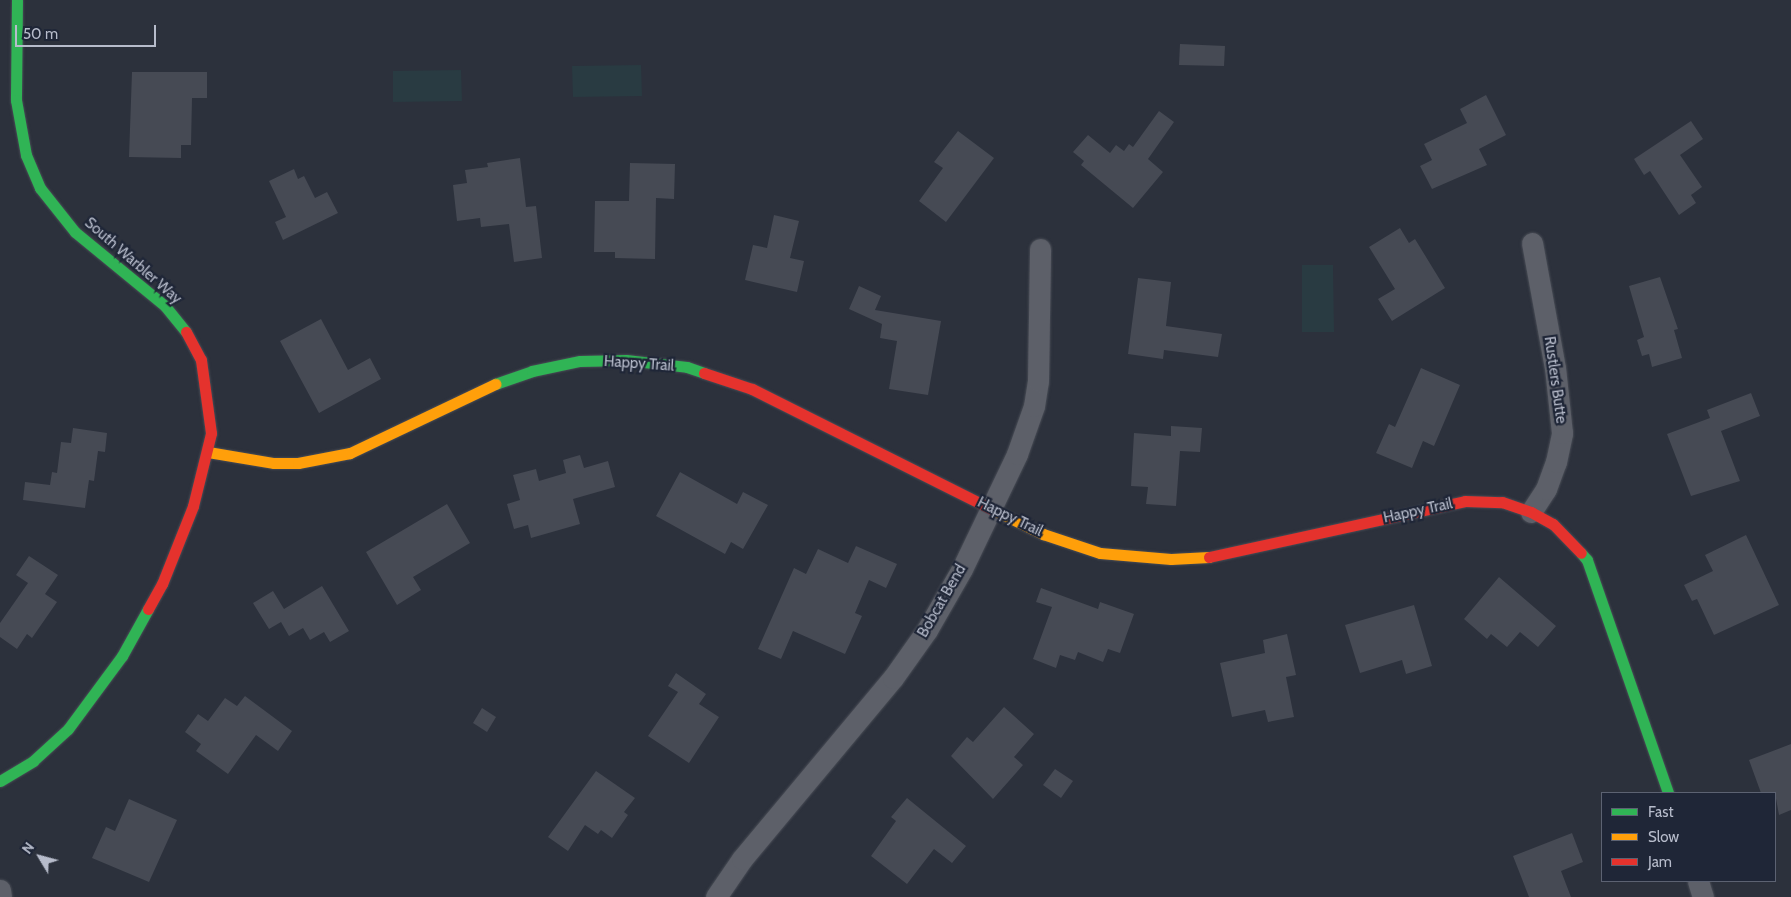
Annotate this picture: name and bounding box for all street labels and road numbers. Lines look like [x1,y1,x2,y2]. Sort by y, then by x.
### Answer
street label: South Warbler Way [81,214,185,308]
street label: Rustlers Butte [1540,335,1570,425]
street label: Happy Trail [603,353,675,375]
street label: Happy Trail [974,493,1046,541]
street label: Happy Trail [1382,495,1454,527]
street label: Bobcat Bend [914,561,970,641]

